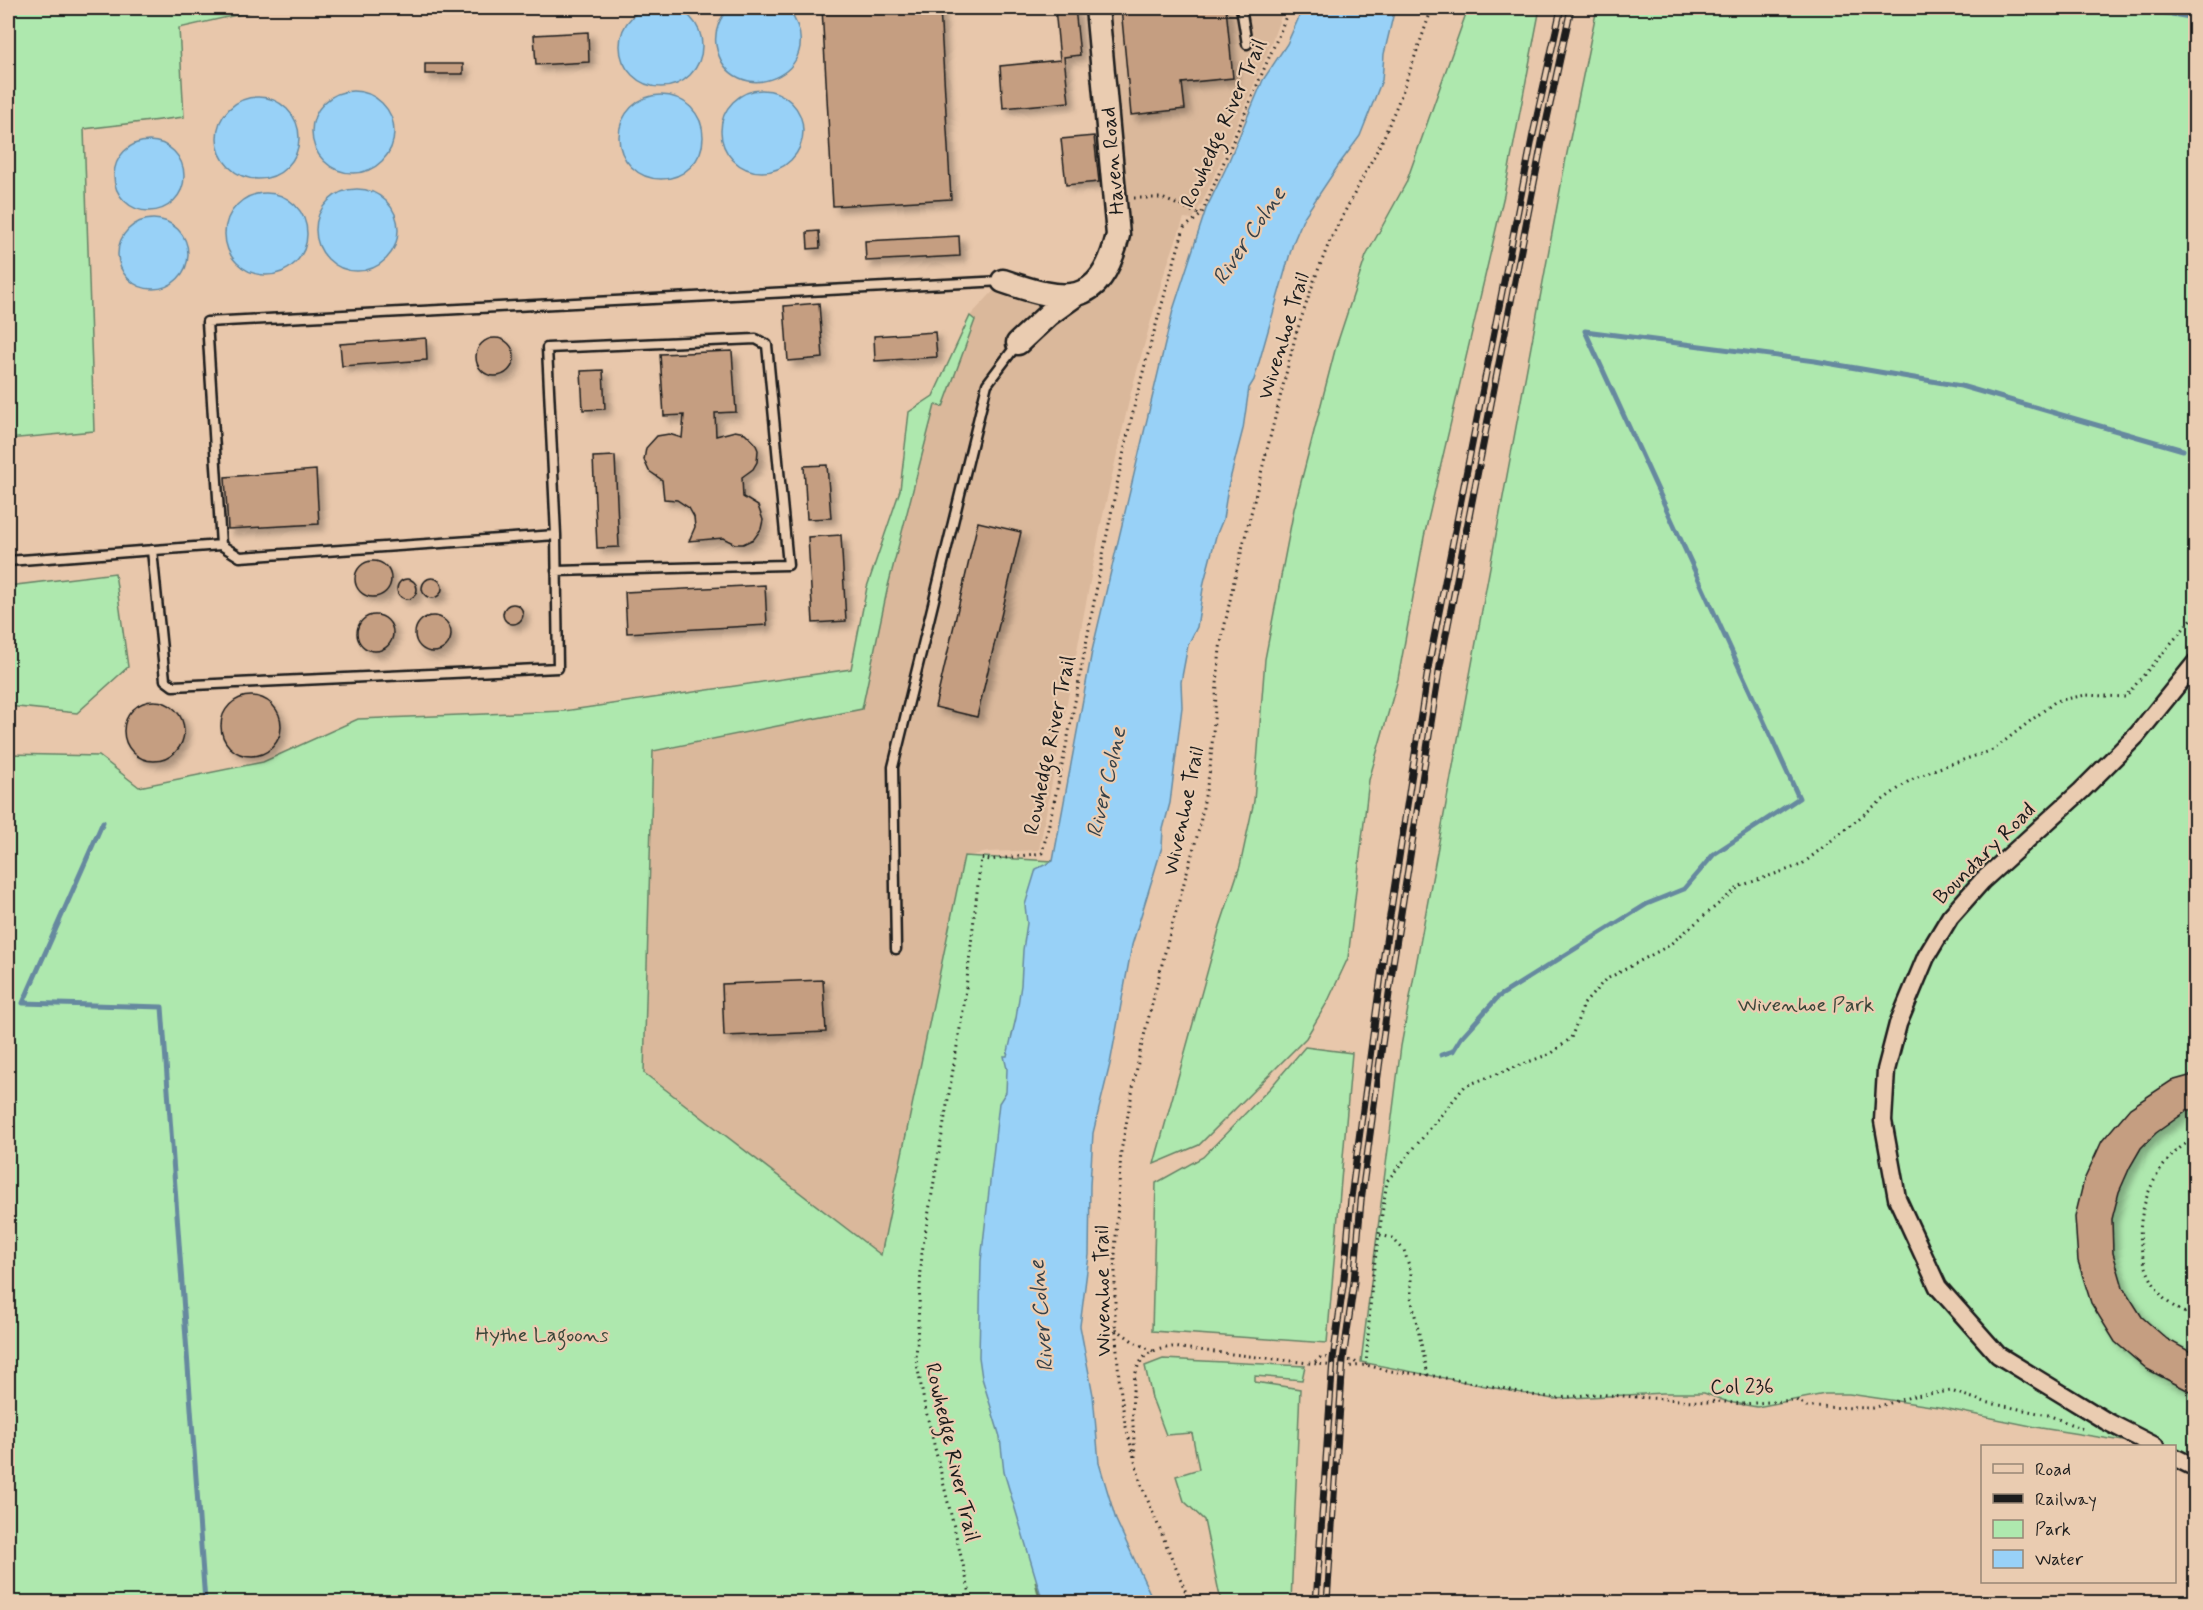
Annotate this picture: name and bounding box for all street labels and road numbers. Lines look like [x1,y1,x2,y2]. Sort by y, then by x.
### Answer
street label: Rowhedge River Trail [1174,34,1276,213]
street label: Haven Road [1094,106,1132,216]
street label: Wivenhoe Trail [1251,269,1317,403]
street label: Rowhedge River Trail [1017,653,1085,838]
street label: Wivenhoe Trail [1157,744,1211,878]
street label: Boundary Road [1927,796,2042,911]
street label: Wivenhoe Trail [1088,1225,1118,1357]
street label: Rowhedge River Trail [916,1360,986,1545]
street label: Col 236 [1710,1372,1774,1402]

